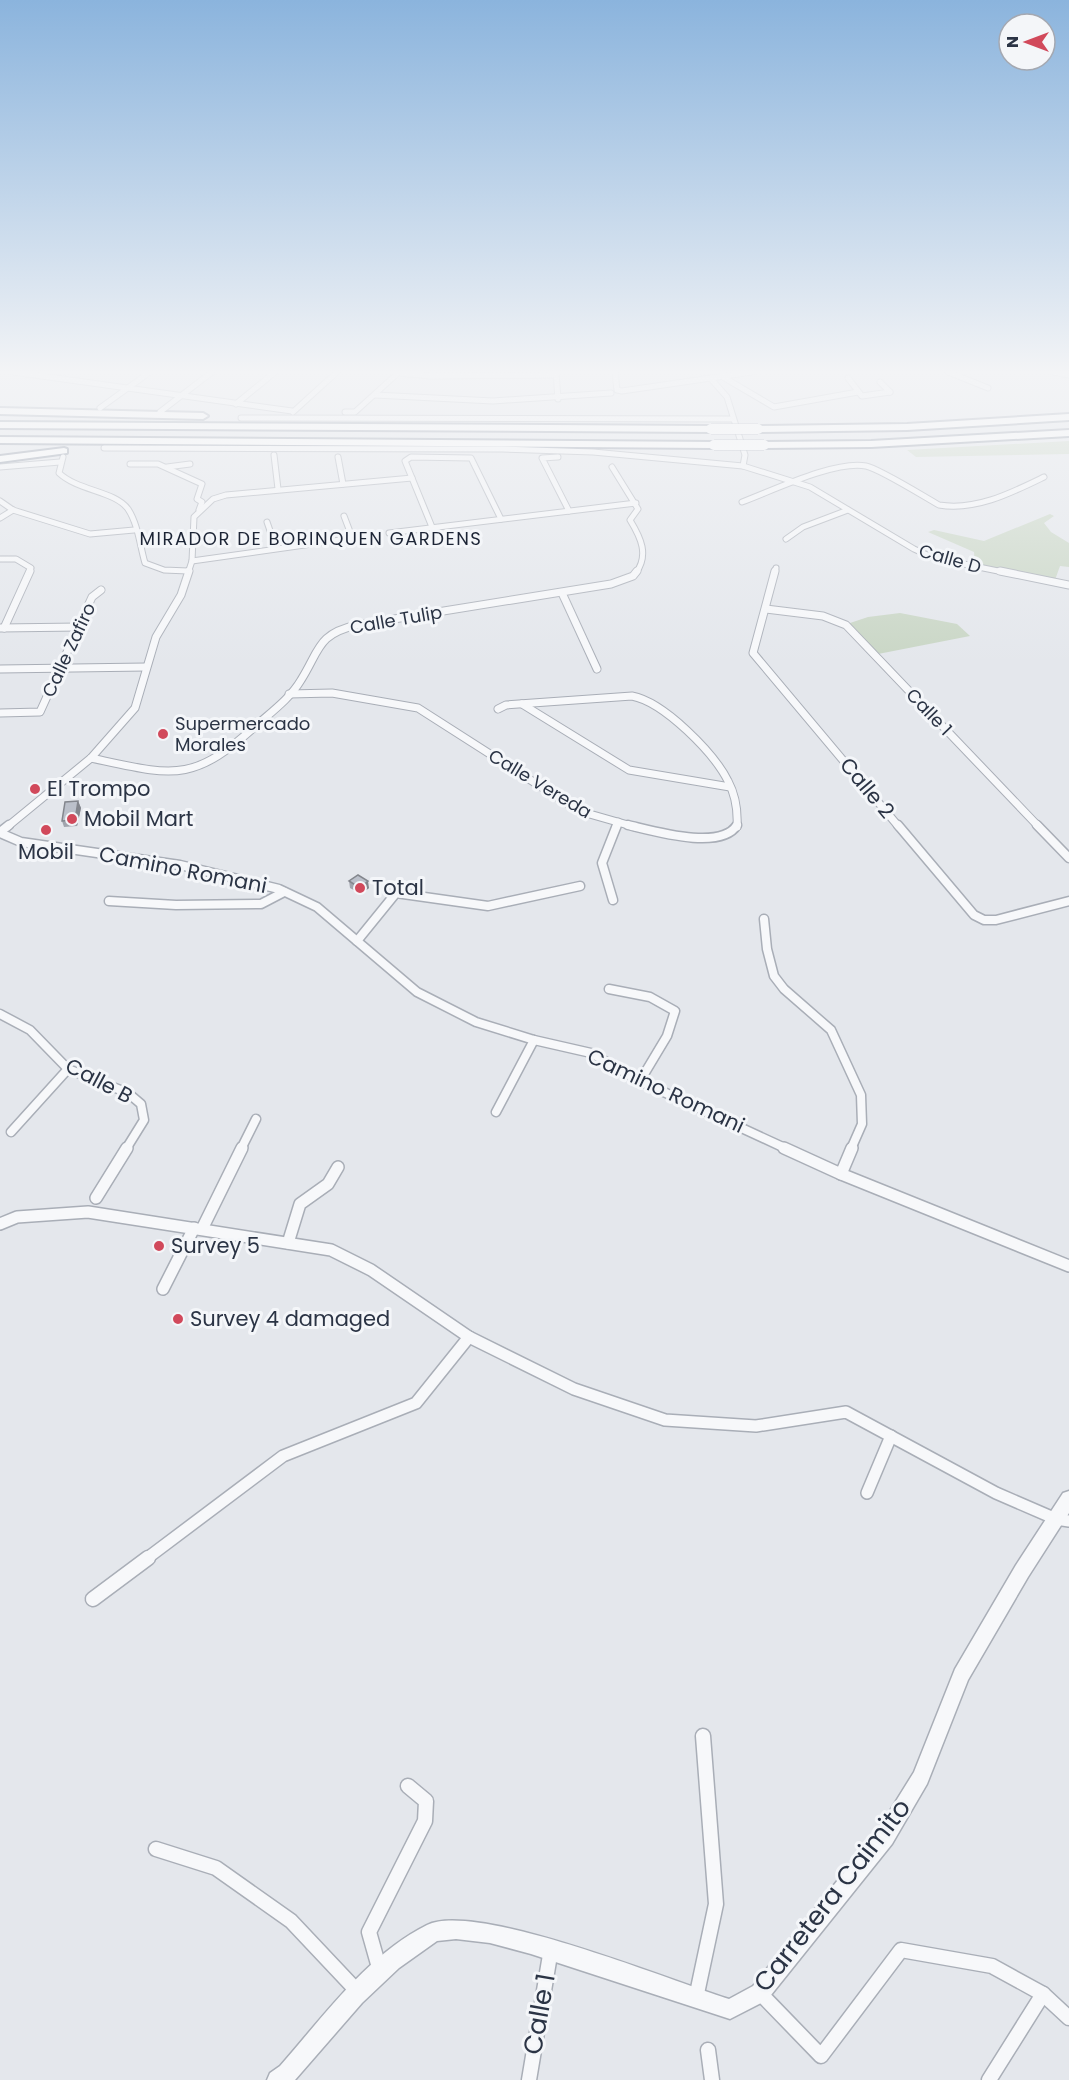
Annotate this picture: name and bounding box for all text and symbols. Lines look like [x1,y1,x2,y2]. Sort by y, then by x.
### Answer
north arrow [997,12,1057,72]
text: N [1001,36,1024,48]
district label: MIRADOR DE BORINQUEN GARDENS [140,526,482,551]
street label: Calle D [916,538,984,579]
street label: Calle Zafiro [36,599,101,701]
street label: Calle Tulip [348,599,444,640]
street label: Calle 1 [901,683,958,741]
place label: Supermercado Morales [175,711,310,757]
marker: Supermercado Morales [156,727,170,741]
street label: Calle Vereda [484,743,597,824]
street label: Calle 2 [833,751,901,824]
place label: El Trompo [47,774,150,803]
marker: El Trompo [28,782,42,796]
place label: Mobil Mart [84,804,193,833]
marker: Mobil Mart [65,812,79,826]
marker: Mobil [39,823,53,837]
place label: Mobil [18,837,74,866]
street label: Camino Romani [97,839,269,900]
place label: Total [372,873,424,902]
marker: Total [353,881,367,895]
street label: Camino Romani [583,1041,750,1140]
street label: Calle B [61,1051,138,1110]
place label: Survey 5 [171,1231,260,1260]
marker: Survey 5 [152,1239,166,1253]
place label: Survey 4 damaged [190,1304,390,1333]
marker: Survey 4 damaged [171,1312,185,1326]
street label: Carretera Caimito [745,1791,919,1999]
street label: Calle 1 [514,1971,564,2057]

